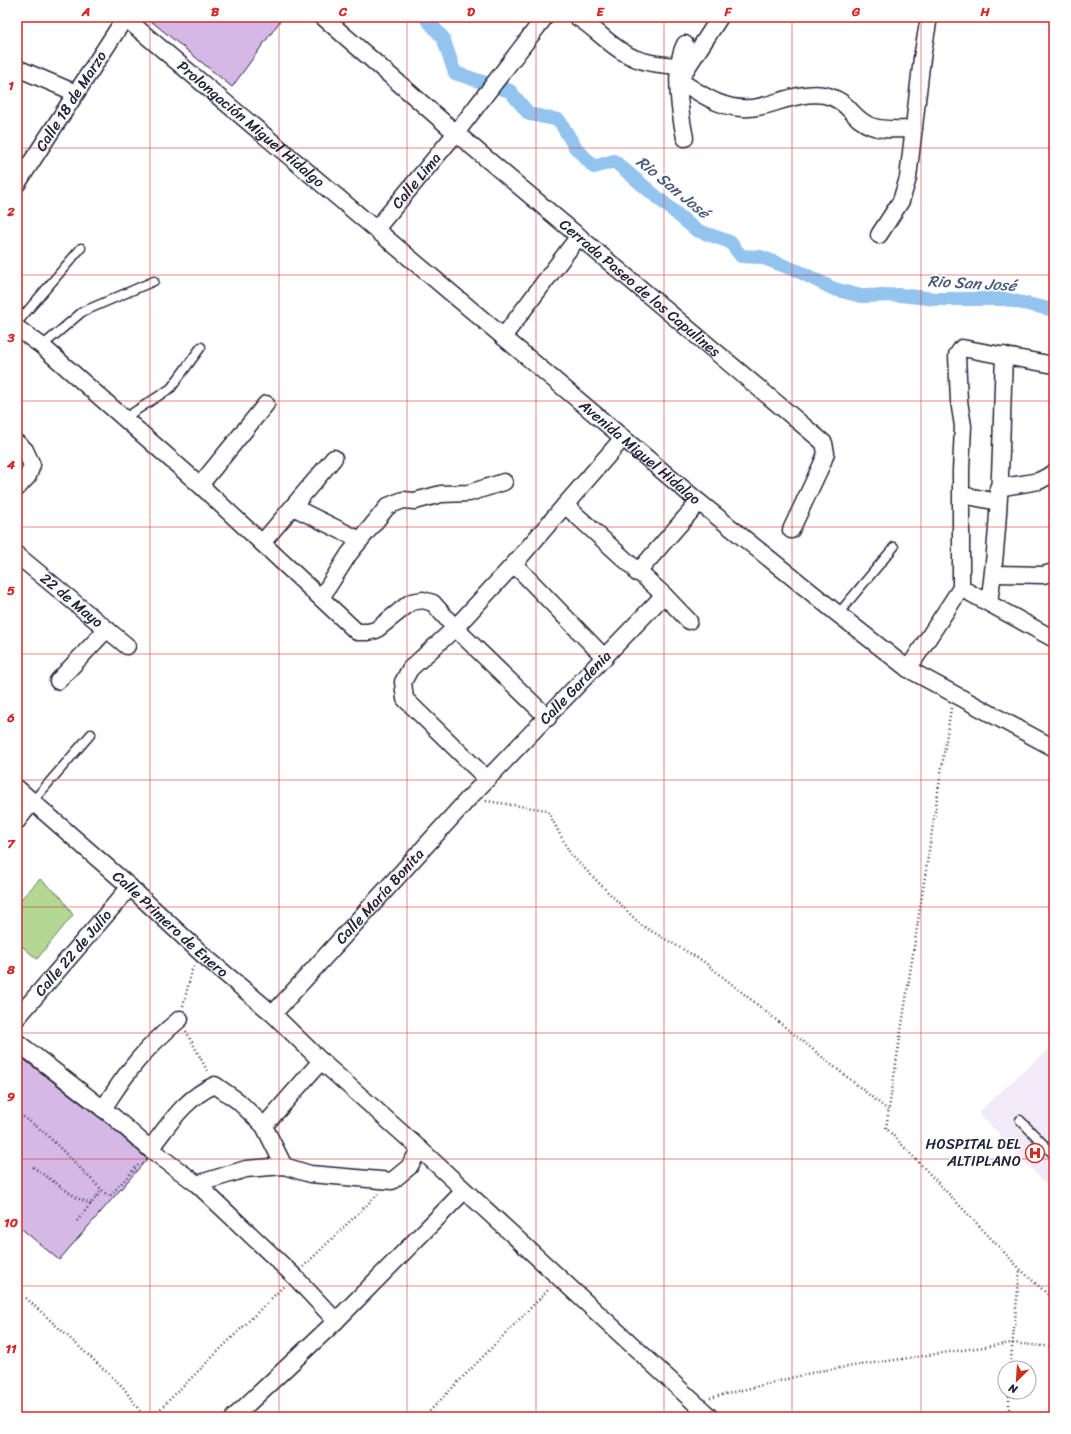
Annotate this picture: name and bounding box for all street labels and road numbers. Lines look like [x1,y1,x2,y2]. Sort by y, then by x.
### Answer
street label: Calle 18 de Marzo [28,45,114,157]
street label: Prolongación Miguel Hidalgo [171,54,331,194]
street label: Calle Lima [385,146,448,215]
street label: Cerrada Paseo de los Capulines [553,212,727,364]
street label: Avenida Miguel Hidalgo [572,392,707,512]
street label: 22 de Mayo [34,566,110,635]
street label: Calle Gardenia [533,644,618,731]
street label: Calle María Bonita [329,842,431,950]
street label: Calle Primero de Enero [106,864,235,985]
street label: Calle 22 de Julio [28,903,119,1002]

